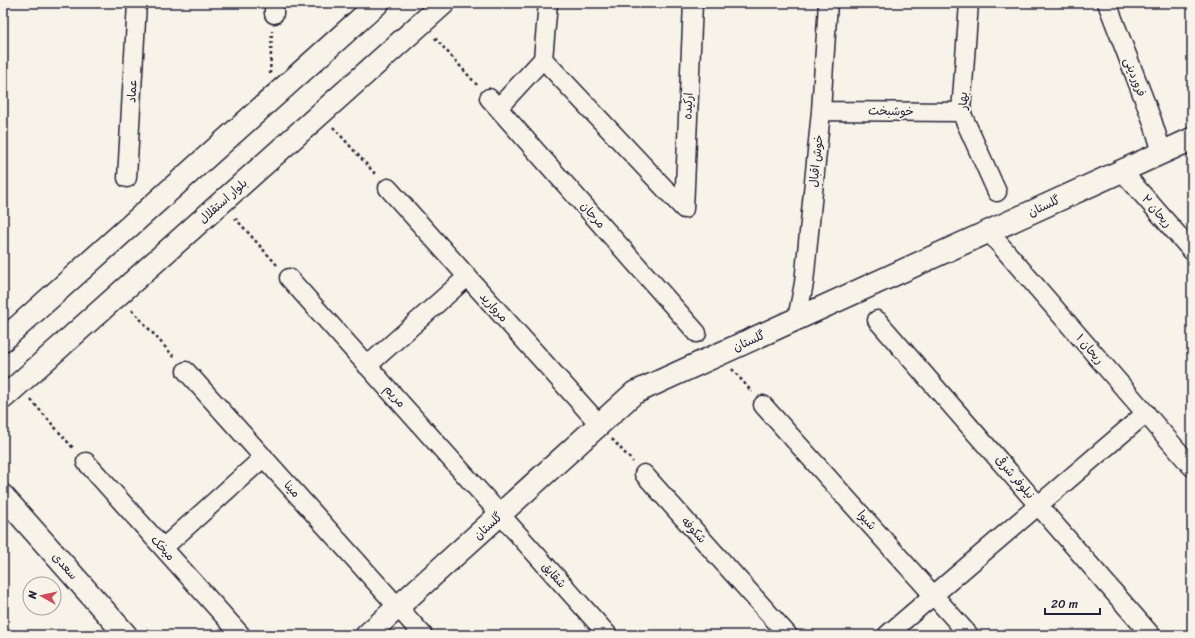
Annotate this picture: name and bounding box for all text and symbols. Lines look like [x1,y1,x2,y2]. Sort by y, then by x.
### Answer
street label: فروردینی [1117,54,1153,100]
street label: عماد [120,79,144,103]
street label: ارکیده [676,92,700,120]
street label: بهار [952,92,974,111]
street label: خوشبخت [868,100,914,122]
street label: خوش اقبال [802,133,830,189]
street label: بلوار استقلال [193,173,253,229]
street label: گلستان [1024,189,1064,223]
street label: ریحان ۲ [1136,189,1178,233]
street label: مرجان [575,196,611,234]
street label: مروارید [474,287,514,327]
street label: گلستان [729,324,769,358]
street label: ریحان ۱ [1070,329,1110,369]
street label: مریم [378,379,412,413]
street label: نیلوفر شرقی [989,450,1041,504]
street label: مینا [278,475,306,503]
street label: شیوا [852,505,882,535]
street label: گلستان [468,507,508,545]
street label: شکوفه [676,511,712,549]
street label: میخک [145,530,181,566]
street label: سعدی [46,547,84,585]
street label: شقایق [536,557,572,593]
north arrow [22,576,62,616]
text: N [23,589,43,601]
scale bar [1045,590,1100,616]
text: 20 m [1051,593,1078,615]

